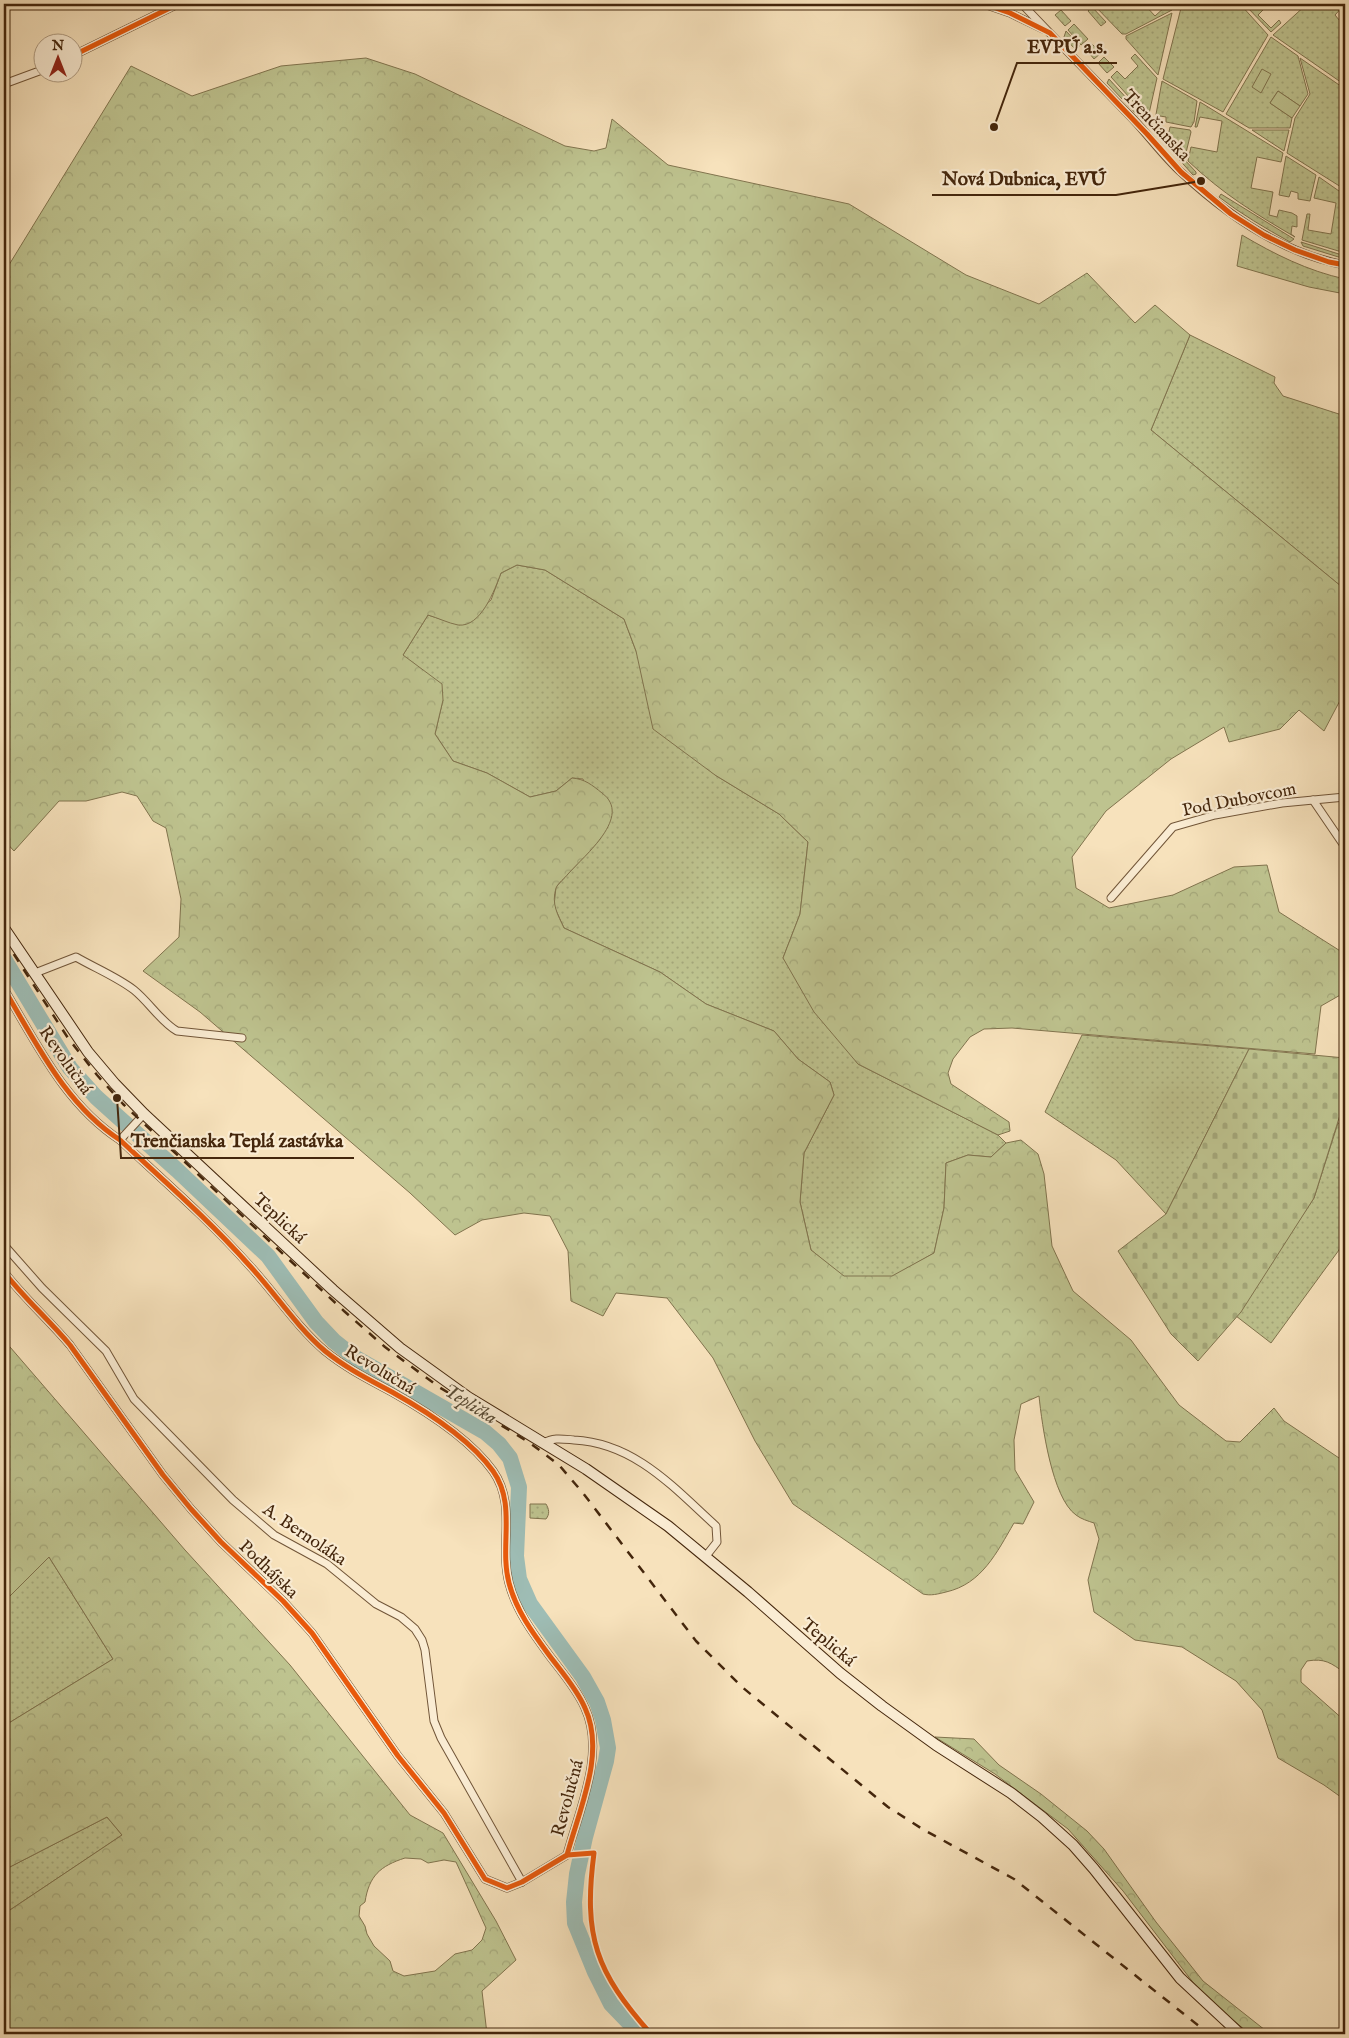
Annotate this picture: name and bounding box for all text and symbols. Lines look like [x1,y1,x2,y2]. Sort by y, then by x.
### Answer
callout: EVPÚ a.s. [1017,29,1117,63]
north arrow [32,32,82,82]
text: EVPÚ a.s. [1027,35,1107,60]
text: N [51,37,64,55]
street label: Trenčianska [1117,85,1195,167]
callout: Nová Dubnica, EVÚ [932,161,1116,195]
text: Nová Dubnica, EVÚ [941,167,1107,192]
street label: Pod Dubovcom [1180,778,1298,823]
street label: Revolučná [33,1022,97,1100]
callout: Trenčianska Teplá zastávka [121,1124,354,1158]
text: Trenčianska Teplá zastávka [130,1130,344,1154]
street label: Teplická [248,1189,310,1250]
street label: Revolučná [340,1340,419,1400]
water label: Teplička [439,1379,501,1430]
street label: A. Bernoláka [257,1498,351,1572]
street label: Podhájska [233,1536,303,1604]
street label: Teplická [796,1614,860,1673]
street label: Revolučná [547,1757,590,1839]

